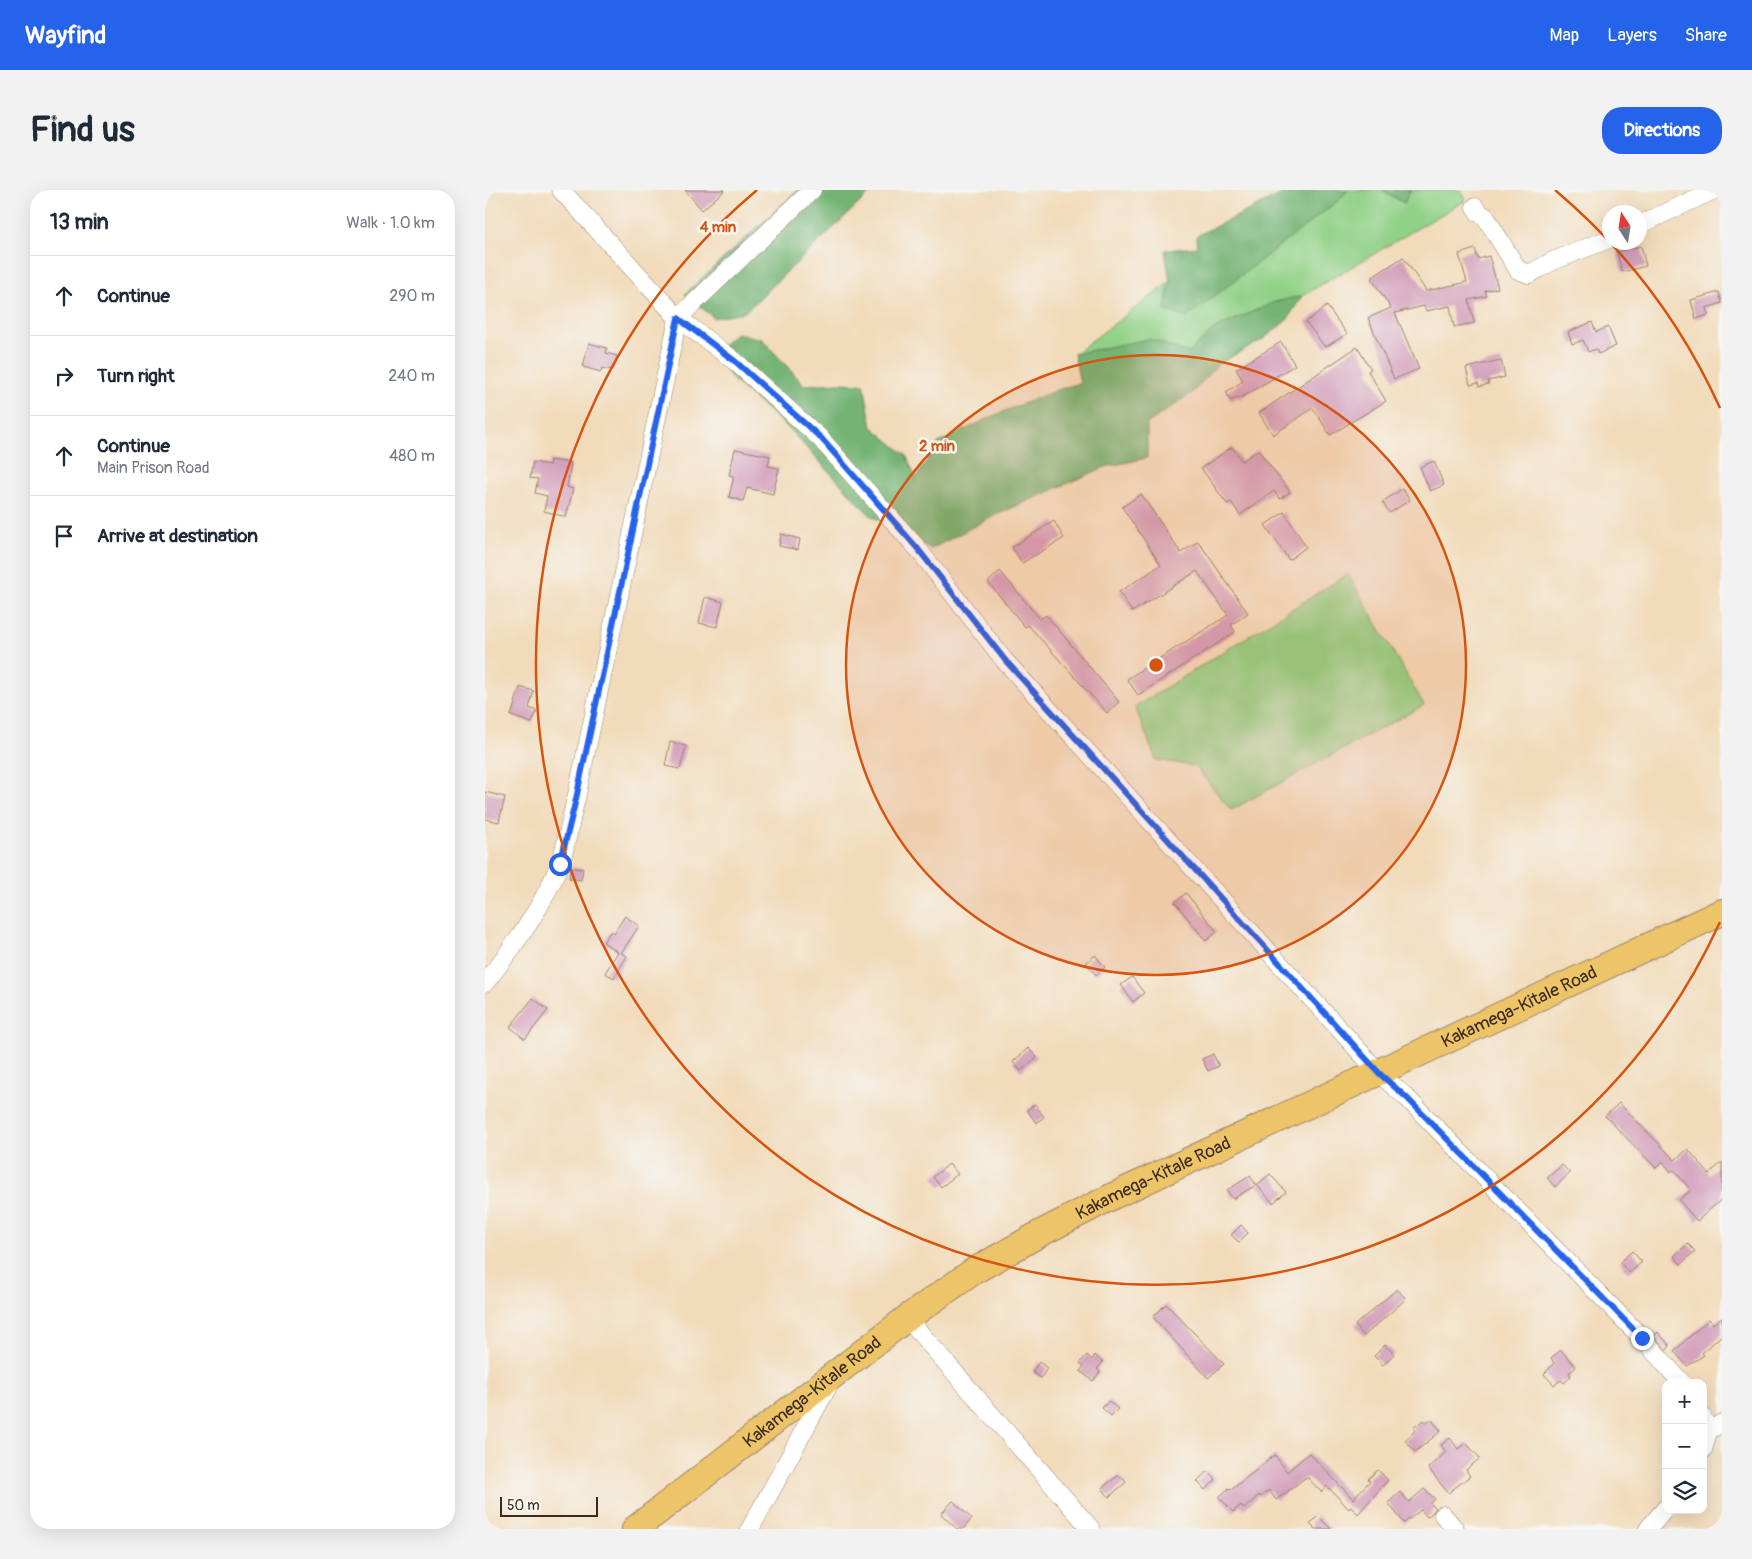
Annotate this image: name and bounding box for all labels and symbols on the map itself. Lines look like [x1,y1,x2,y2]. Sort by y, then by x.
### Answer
north arrow [1602,205,1647,250]
text: 4 min [700,218,737,237]
text: 2 min [919,437,955,456]
centre of rings [1147,656,1165,674]
route start [549,853,572,876]
street label: Kakamega-Kitale Road [1437,961,1600,1053]
street label: Kakamega-Kitale Road [1072,1131,1234,1225]
route end [1631,1327,1654,1350]
street label: Kakamega-Kitale Road [738,1331,886,1453]
scale bar [500,1494,597,1517]

